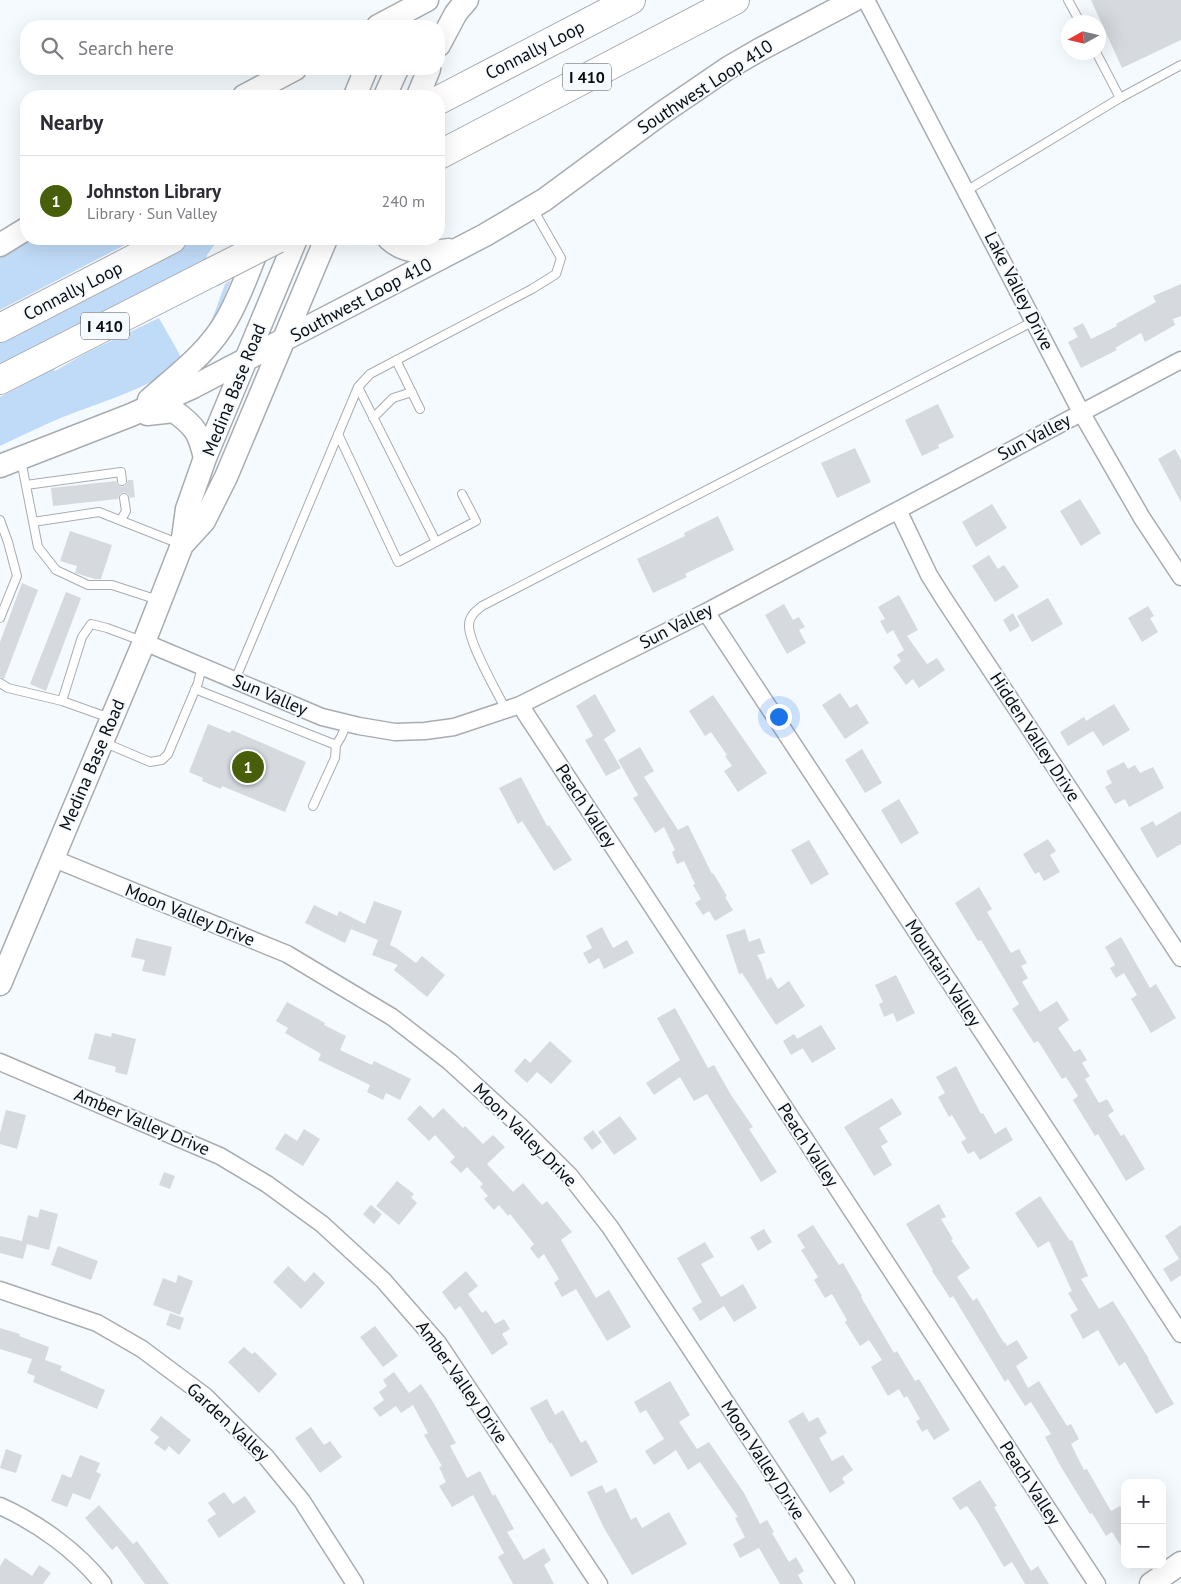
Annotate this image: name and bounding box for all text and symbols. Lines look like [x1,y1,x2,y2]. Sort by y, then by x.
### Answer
street label: Connally Loop [481,15,588,84]
north arrow [1061,15,1106,60]
search box [20,20,445,75]
icon: search [38,34,66,62]
street label: Southwest Loop 410 [633,34,777,139]
text: Search here [78,36,174,60]
road number: I 410 [563,64,611,90]
text: Nearby [40,109,103,136]
text: Johnston Library [87,179,221,203]
text: 1 [51,191,61,211]
text: 240 m [382,191,425,211]
text: Library · Sun Valley [87,203,217,223]
street label: Lake Valley Drive [980,228,1059,354]
street label: Southwest Loop 410 [286,252,436,347]
street label: Connally Loop [19,256,126,325]
road number: I 410 [81,312,129,340]
street label: Medina Base Road [197,320,271,459]
street label: Sun Valley [993,408,1075,465]
street label: Sun Valley [635,597,717,654]
street label: Sun Valley [229,668,312,721]
street label: Hidden Valley Drive [985,668,1086,806]
street label: Medina Base Road [53,696,130,834]
your location [766,704,792,730]
pin: 1 [232,748,264,786]
street label: Peach Valley [551,759,622,853]
street label: Moon Valley Drive [122,878,258,951]
street label: Mountain Valley [900,915,987,1031]
street label: Moon Valley Drive [468,1078,582,1192]
street label: Amber Valley Drive [71,1083,213,1160]
street label: Peach Valley [773,1098,844,1192]
street label: Amber Valley Drive [411,1316,513,1448]
street label: Garden Valley [182,1377,275,1466]
street label: Moon Valley Drive [716,1396,811,1524]
street label: Peach Valley [995,1436,1066,1530]
map controls [1121,1479,1166,1569]
button: + [1121,1479,1166,1524]
button: − [1121,1524,1166,1569]

